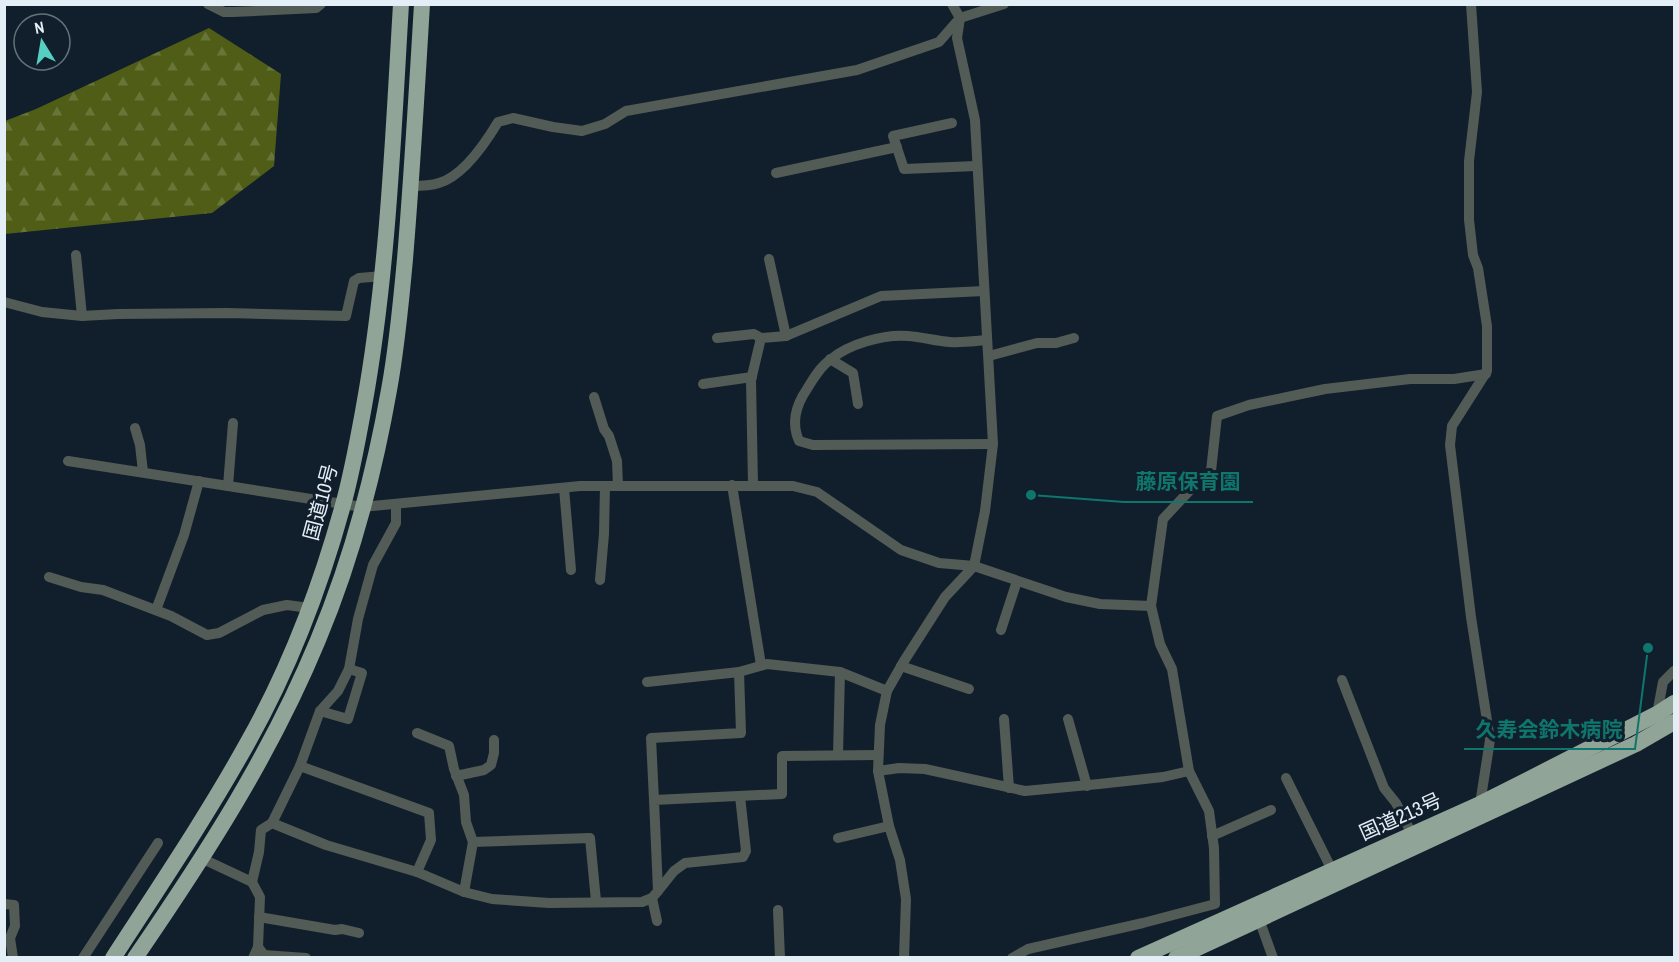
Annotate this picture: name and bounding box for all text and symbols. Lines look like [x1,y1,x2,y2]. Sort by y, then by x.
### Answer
north arrow [12,12,72,72]
text: N [32,16,46,39]
street label: 国道10号 [297,461,343,543]
callout: 藤原保育園 [1124,463,1253,502]
text: 藤原保育園 [1136,467,1241,496]
callout: 久寿会鈴木病院 [1464,710,1635,749]
text: 久寿会鈴木病院 [1476,715,1623,744]
street label: 国道213号 [1355,786,1445,846]

